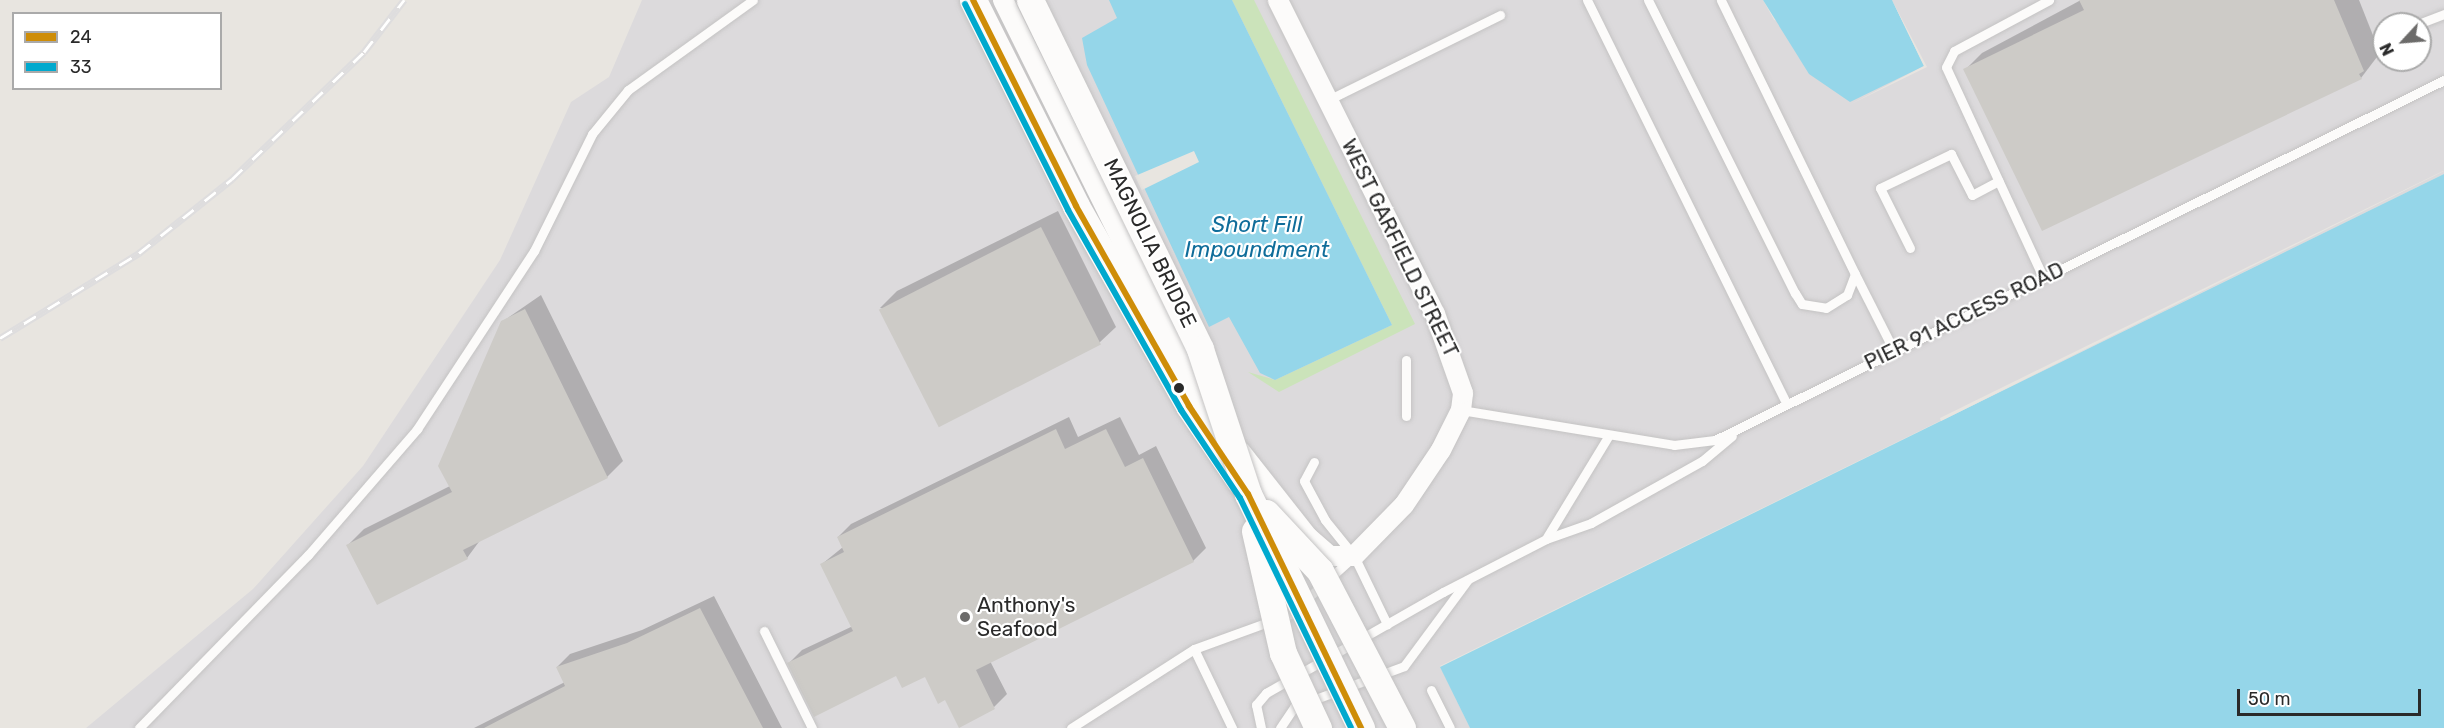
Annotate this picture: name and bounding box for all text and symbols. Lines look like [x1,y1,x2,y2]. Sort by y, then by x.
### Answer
legend [12,12,222,90]
north arrow [2372,12,2432,72]
text: 24 [70,26,92,48]
text: N [2376,40,2398,59]
text: 33 [70,56,92,78]
street label: WEST GARFIELD STREET [1336,135,1464,361]
street label: MAGNOLIA BRIDGE [1098,154,1202,332]
water label: Short Fill Impoundment [1185,211,1329,262]
street label: PIER 91 ACCESS ROAD [1860,257,2068,375]
unlabelled marker [1173,382,1185,394]
place label: Anthony's Seafood [977,592,1076,642]
marker: Anthony's Seafood [958,610,972,624]
scale bar [2240,677,2424,715]
text: 50 m [2248,688,2291,710]

